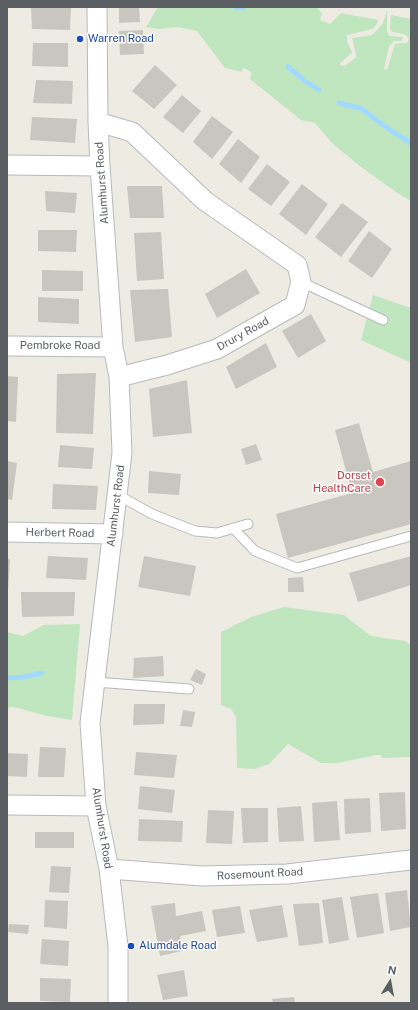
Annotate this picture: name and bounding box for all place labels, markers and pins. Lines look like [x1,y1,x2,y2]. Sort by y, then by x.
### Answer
place label: Warren Road [88,32,154,46]
marker: Warren Road [75,34,85,44]
place label: Dorset HealthCare [313,469,371,495]
marker: Dorset HealthCare [374,476,386,488]
place label: Alumdale Road [139,939,217,953]
marker: Alumdale Road [126,941,136,951]

